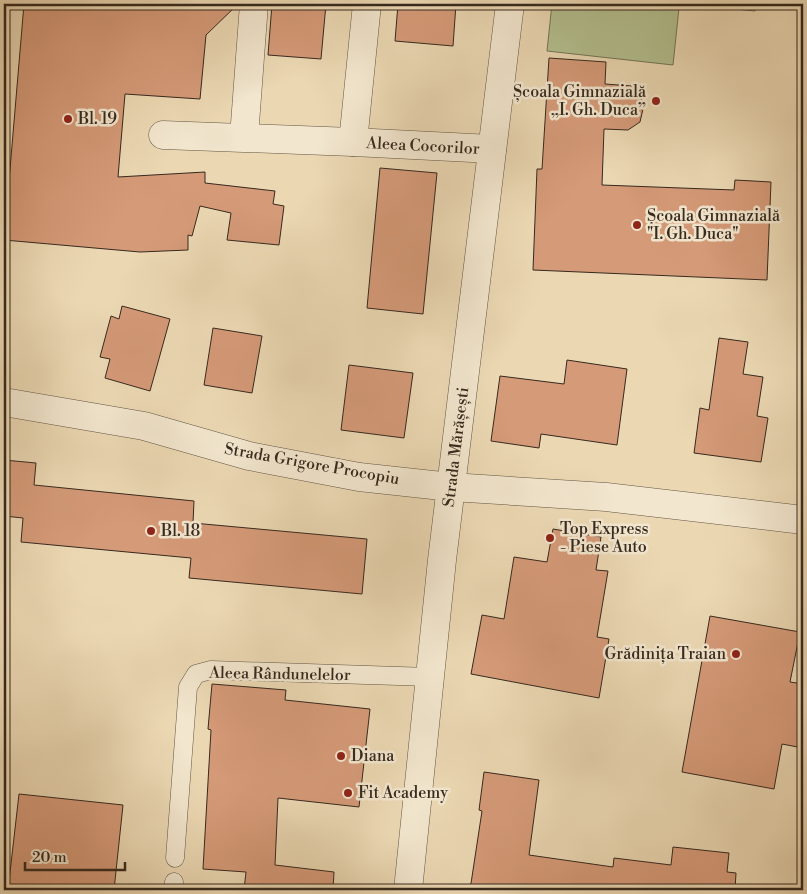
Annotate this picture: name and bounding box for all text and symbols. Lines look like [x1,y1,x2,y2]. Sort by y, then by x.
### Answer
place label: Școala Gimnazială „I. Gh. Duca” [513,82,647,120]
marker: Școala Gimnazială „I. Gh. Duca” [650,95,662,107]
place label: Bl. 19 [77,109,117,129]
marker: Bl. 19 [62,113,74,125]
street label: Aleea Cocorilor [365,133,480,159]
place label: Școala Gimnazială "I. Gh. Duca" [647,206,781,244]
marker: Școala Gimnazială "I. Gh. Duca" [631,219,643,231]
street label: Strada Mărășești [439,386,473,508]
street label: Strada Grigore Procopiu [223,439,401,489]
place label: Top Express - Piese Auto [560,519,649,557]
place label: Bl. 18 [160,521,200,541]
marker: Bl. 18 [145,525,157,537]
marker: Top Express - Piese Auto [544,532,556,544]
place label: Grădinița Traian [605,644,726,664]
marker: Grădinița Traian [730,648,742,660]
street label: Aleea Rândunelelor [208,663,351,685]
place label: Diana [351,746,395,766]
marker: Diana [335,750,347,762]
place label: Fit Academy [358,783,448,803]
marker: Fit Academy [342,787,354,799]
scale bar [25,839,125,871]
text: 20 m [32,848,67,867]

